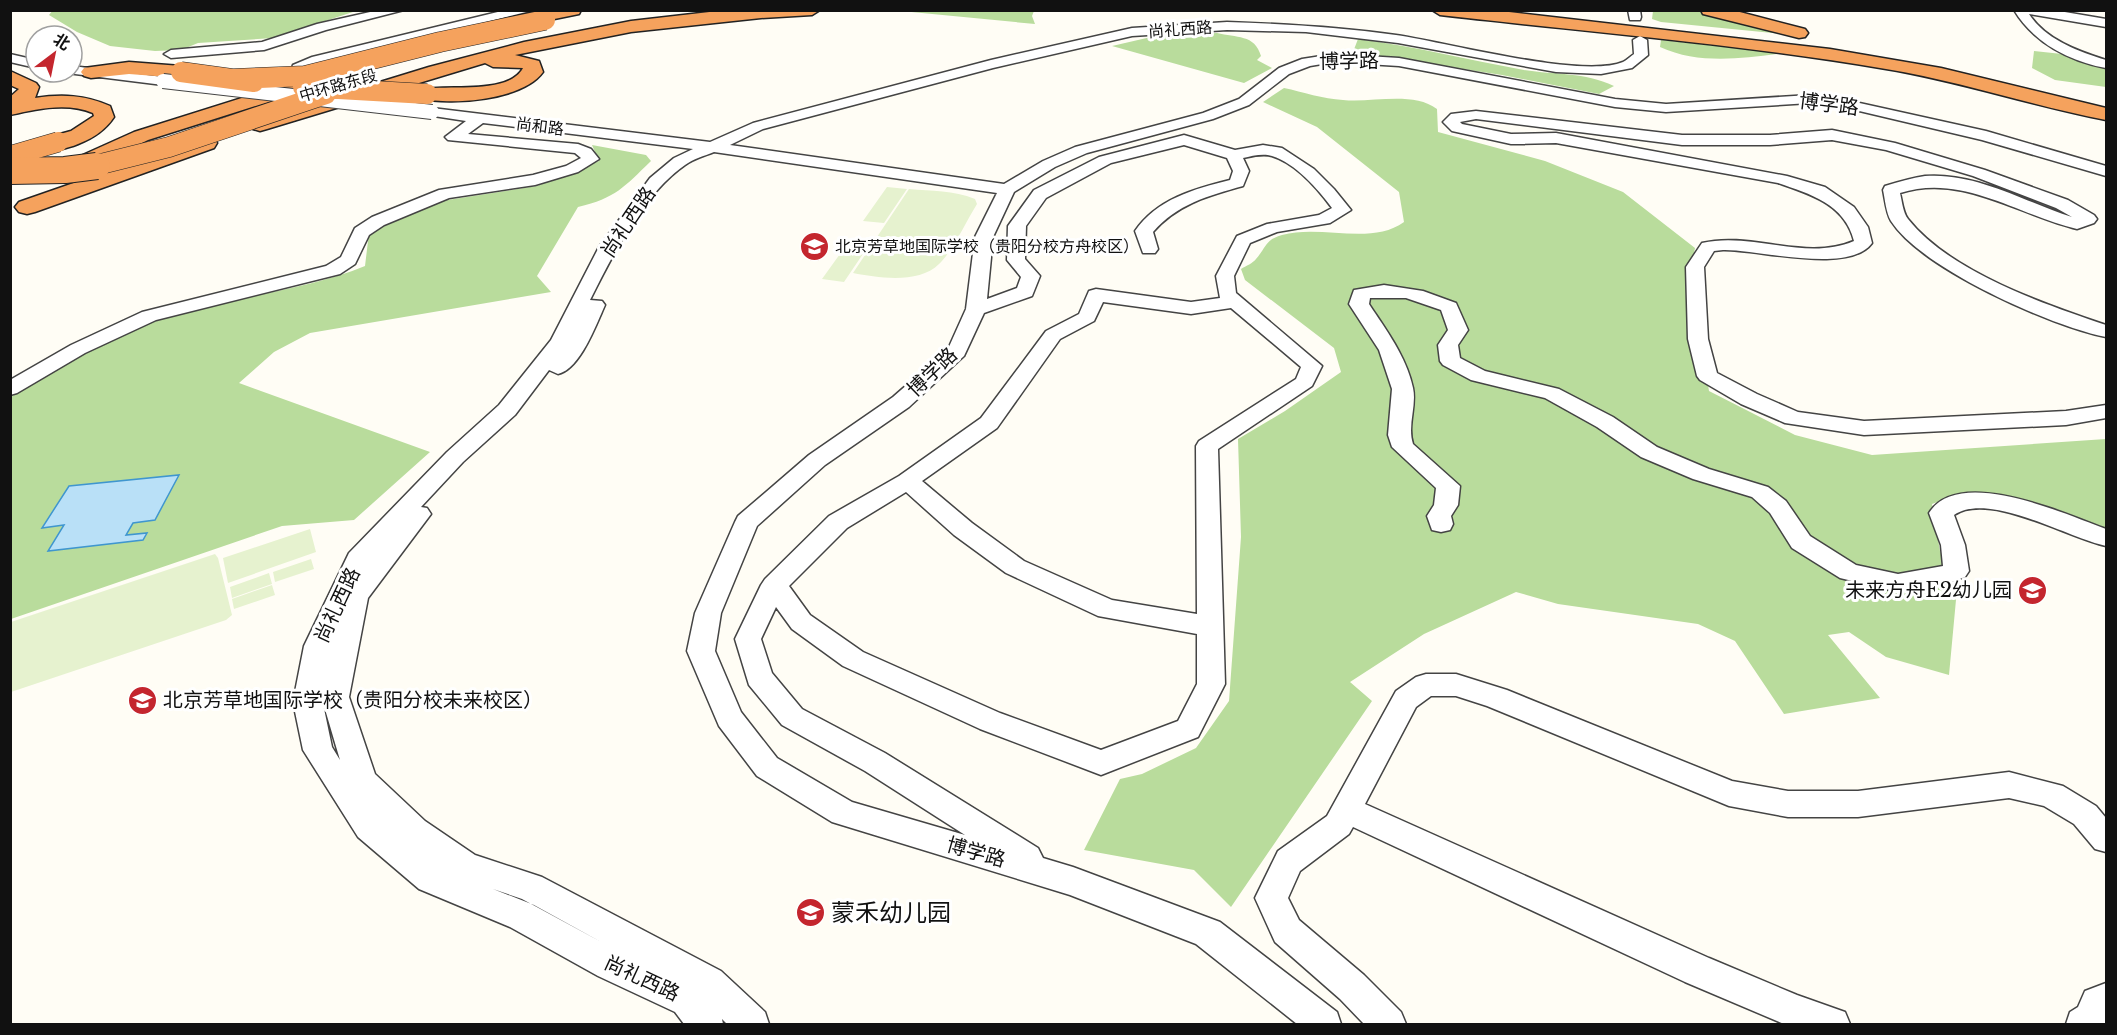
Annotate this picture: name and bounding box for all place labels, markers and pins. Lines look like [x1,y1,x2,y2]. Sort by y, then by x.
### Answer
school or university icon: 北京芳草地国际学校（贵阳分校方舟校区） [798,230,830,262]
place label: 北京芳草地国际学校（贵阳分校方舟校区） [835,236,1139,256]
school or university icon: 未来方舟E2幼儿园 [2017,574,2049,606]
place label: 未来方舟E2幼儿园 [1845,578,2012,602]
school or university icon: 北京芳草地国际学校（贵阳分校未来校区） [126,684,158,716]
place label: 北京芳草地国际学校（贵阳分校未来校区） [163,688,543,712]
school or university icon: 蒙禾幼儿园 [794,897,826,929]
place label: 蒙禾幼儿园 [831,898,951,927]

